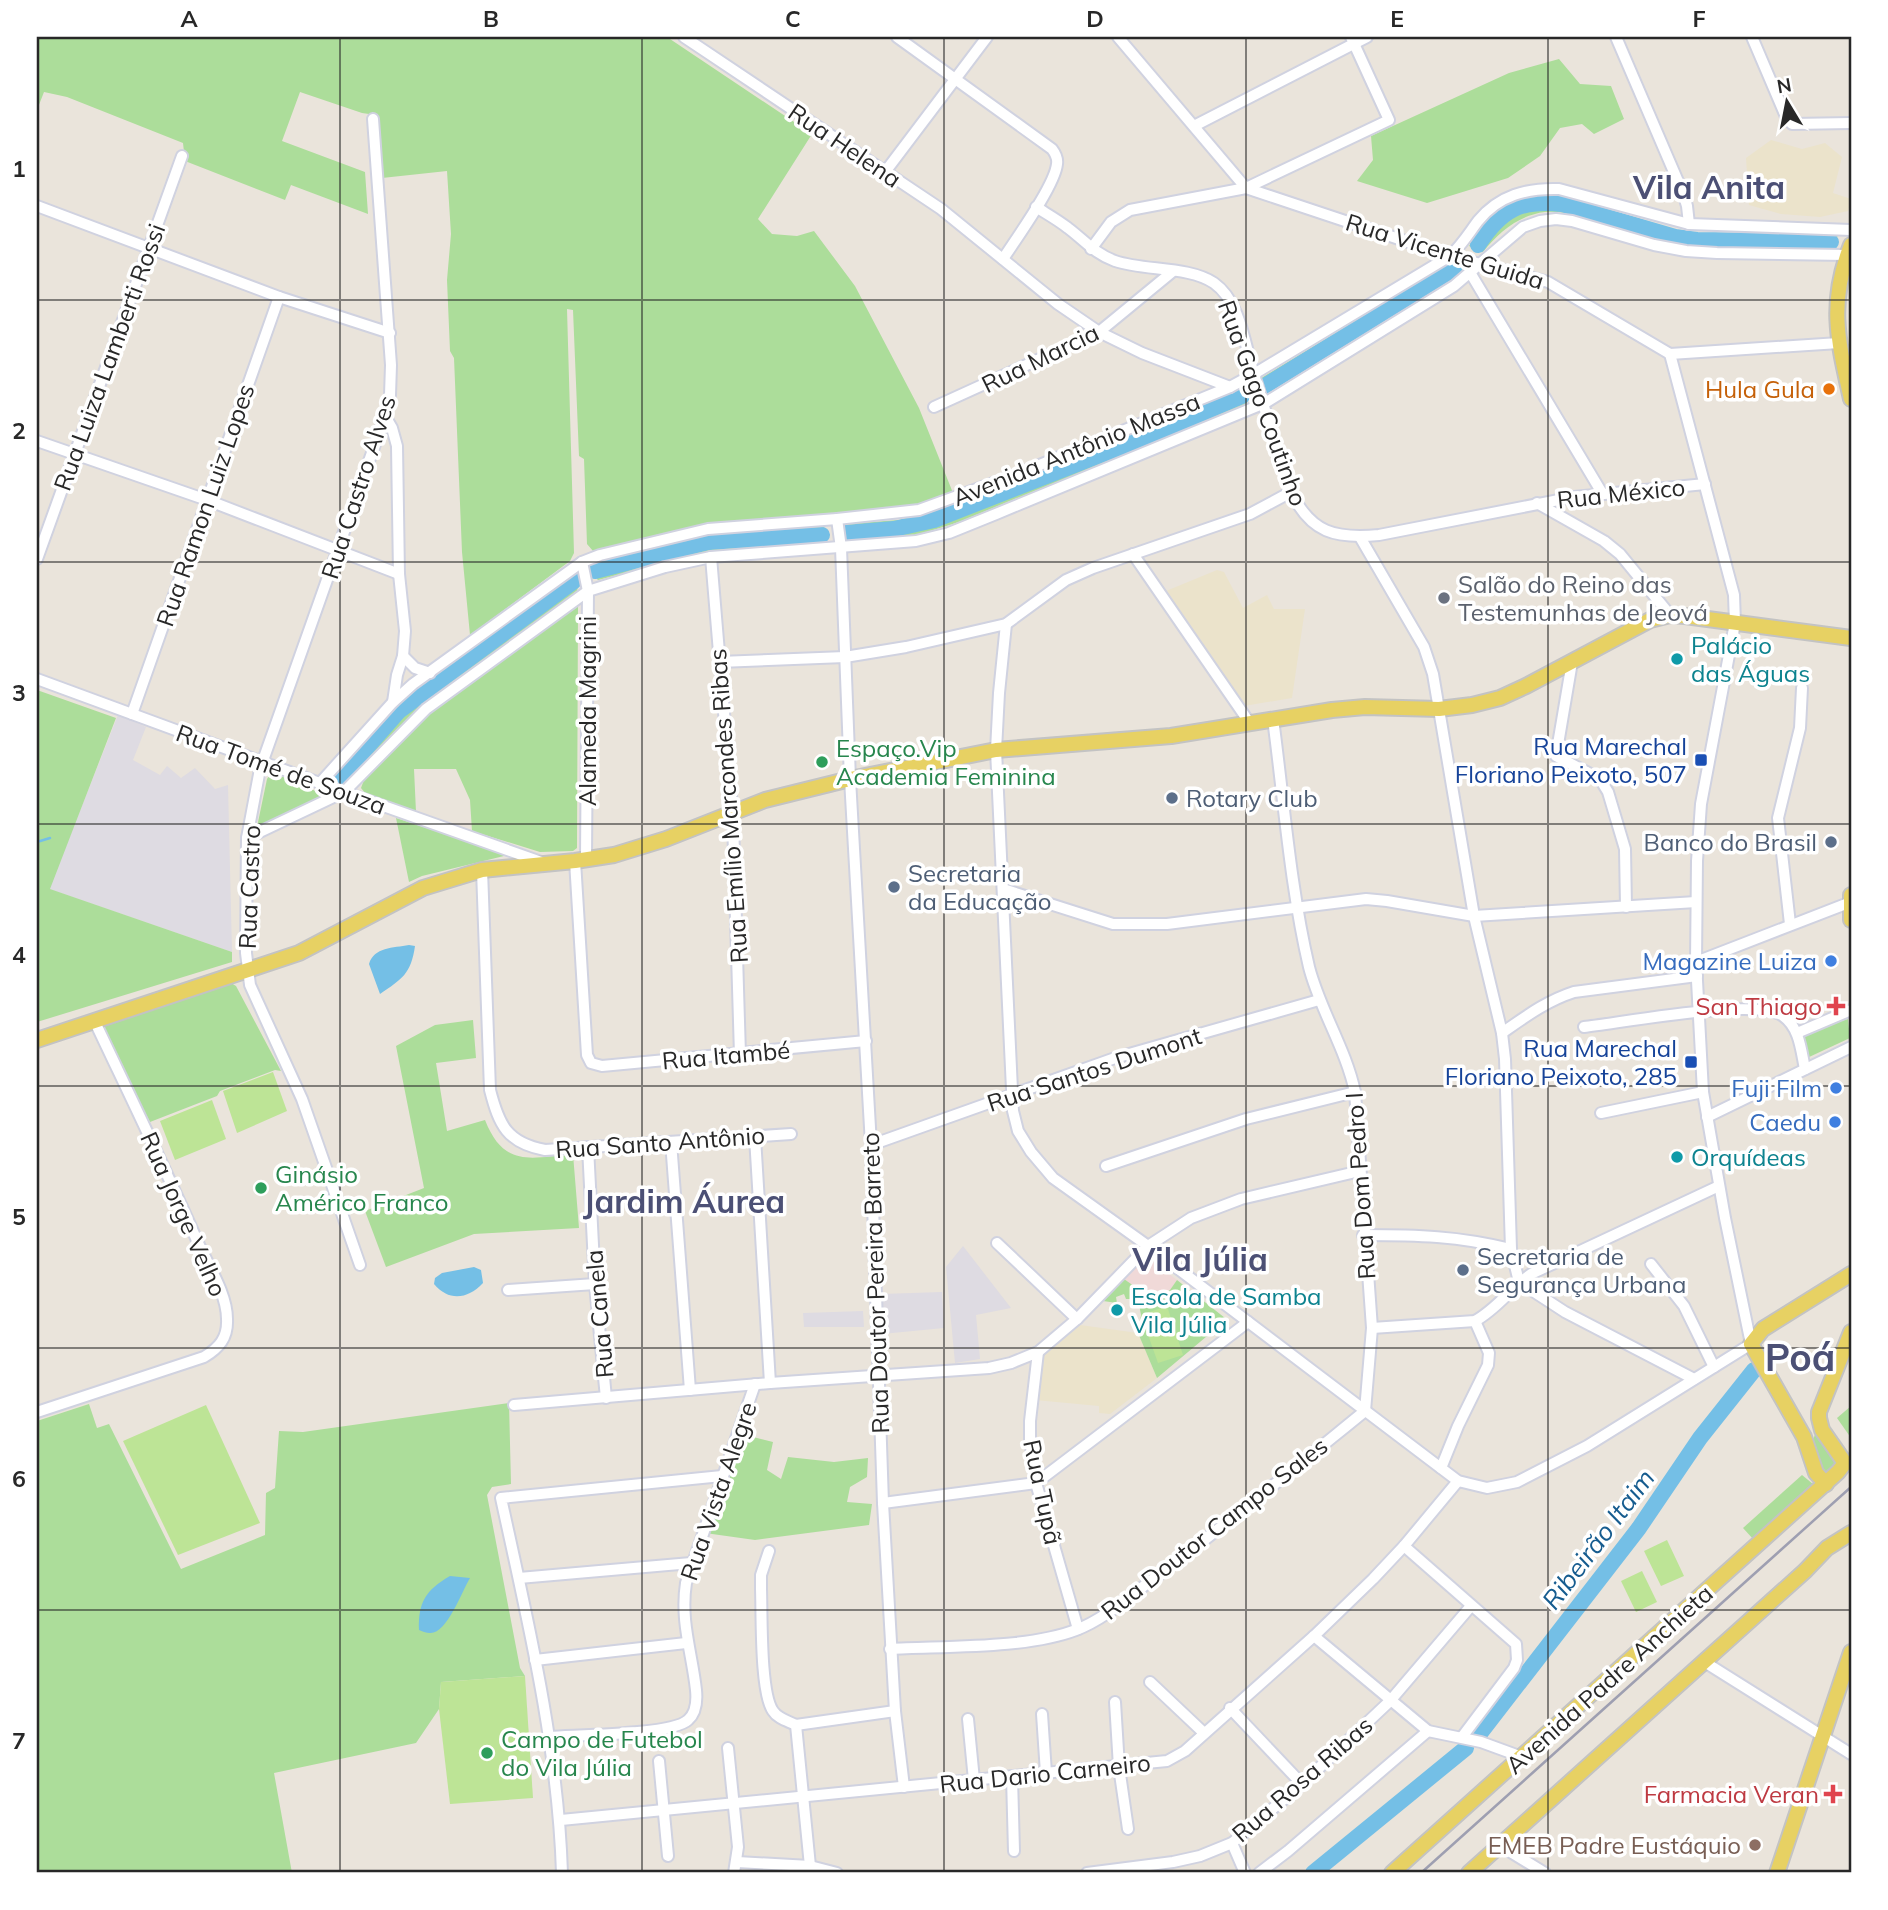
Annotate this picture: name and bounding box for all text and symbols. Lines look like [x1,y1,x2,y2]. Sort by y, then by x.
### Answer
text: A [180,4,198,33]
text: B [483,4,499,33]
text: C [785,4,801,33]
text: D [1086,4,1104,33]
text: E [1390,4,1404,33]
text: F [1692,4,1706,33]
north arrow [1752,66,1822,136]
text: N [1775,72,1793,98]
street label: Rua Helena [783,96,907,194]
text: 1 [12,154,26,183]
district label: Vila Anita [1632,167,1785,207]
street label: Rua Vicente Guida [1342,207,1548,295]
street label: Rua Luiza Lamberti Rossi [47,219,171,495]
street label: Rua Gago Coutinho [1212,296,1314,510]
street label: Rua Marcia [976,317,1104,399]
place label: Hula Gula [1705,374,1815,404]
street label: Rua Ramon Luiz Lopes [149,380,261,630]
marker: Hula Gula [1821,381,1837,397]
street label: Avenida Antônio Massa [948,386,1204,512]
street label: Rua Castro Alves [314,391,402,583]
text: 2 [12,416,26,445]
street label: Rua México [1555,471,1687,515]
place label: Salão do Reino das Testemunhas de Jeová [1458,569,1708,627]
marker: Salão do Reino das Testemunhas de Jeová [1436,590,1452,606]
street label: Alameda Magrini [572,616,602,806]
place label: Palácio das Águas [1691,630,1810,688]
street label: Rua Emílio Marcondes Ribas [702,648,754,964]
marker: Palácio das Águas [1669,651,1685,667]
text: 3 [12,678,26,707]
street label: Rua Tomé de Souza [172,717,390,821]
place label: Rua Marechal Floriano Peixoto, 507 [1455,731,1687,789]
place label: Espaço.Vip Academia Feminina [836,733,1056,791]
marker: Rua Marechal Floriano Peixoto, 507 [1693,752,1709,768]
marker: Espaço.Vip Academia Feminina [814,754,830,770]
place label: Rotary Club [1186,783,1318,813]
marker: Rotary Club [1164,790,1180,806]
street label: Rua Castro [232,825,266,949]
place label: Banco do Brasil [1644,827,1817,857]
marker: Banco do Brasil [1823,834,1839,850]
place label: Secretaria da Educação [908,858,1052,916]
marker: Secretaria da Educação [886,879,902,895]
text: 4 [12,940,26,969]
place label: Magazine Luiza [1642,946,1817,976]
marker: Magazine Luiza [1823,953,1839,969]
place label: San Thiago [1695,991,1822,1021]
marker: San Thiago [1828,998,1844,1014]
street label: Rua Santos Dumont [983,1020,1205,1118]
place label: Rua Marechal Floriano Peixoto, 285 [1445,1033,1677,1091]
street label: Rua Itambé [661,1034,791,1076]
marker: Rua Marechal Floriano Peixoto, 285 [1683,1054,1699,1070]
place label: Fuji Film [1731,1073,1822,1103]
marker: Fuji Film [1828,1080,1844,1096]
street label: Rua Dom Pedro I [1339,1091,1381,1281]
place label: Caedu [1749,1107,1821,1137]
marker: Caedu [1827,1114,1843,1130]
street label: Rua Santo Antônio [554,1120,766,1164]
street label: Rua Jorge Velho [134,1127,234,1301]
street label: Rua Doutor Pereira Barreto [855,1132,895,1434]
place label: Orquídeas [1691,1142,1806,1172]
marker: Orquídeas [1669,1149,1685,1165]
place label: Ginásio Américo Franco [275,1159,448,1217]
marker: Ginásio Américo Franco [253,1180,269,1196]
district label: Jardim Áurea [583,1181,785,1221]
text: 5 [12,1202,26,1231]
district label: Vila Júlia [1131,1239,1268,1279]
place label: Secretaria de Segurança Urbana [1477,1241,1686,1299]
street label: Rua Canela [578,1249,620,1379]
marker: Secretaria de Segurança Urbana [1455,1262,1471,1278]
place label: Escola de Samba Vila Júlia [1131,1281,1322,1339]
marker: Escola de Samba Vila Júlia [1109,1302,1125,1318]
district label: Poá [1765,1333,1835,1381]
street label: Rua Vista Alegre [673,1398,763,1584]
street label: Rua Doutor Campo Sales [1095,1430,1333,1626]
street label: Rua Tupã [1017,1437,1069,1547]
water label: Ribeirão Itaim [1535,1462,1661,1616]
text: 6 [12,1464,26,1493]
street label: Avenida Padre Anchieta [1499,1578,1719,1780]
street label: Rua Rosa Ribas [1225,1710,1379,1848]
place label: Campo de Futebol do Vila Júlia [501,1724,703,1782]
text: 7 [12,1726,26,1755]
marker: Campo de Futebol do Vila Júlia [479,1745,495,1761]
street label: Rua Dario Carneiro [938,1747,1152,1799]
place label: Farmacia Veran [1644,1779,1819,1809]
marker: Farmacia Veran [1825,1786,1841,1802]
place label: EMEB Padre Eustáquio [1488,1830,1741,1860]
marker: EMEB Padre Eustáquio [1747,1837,1763,1853]

